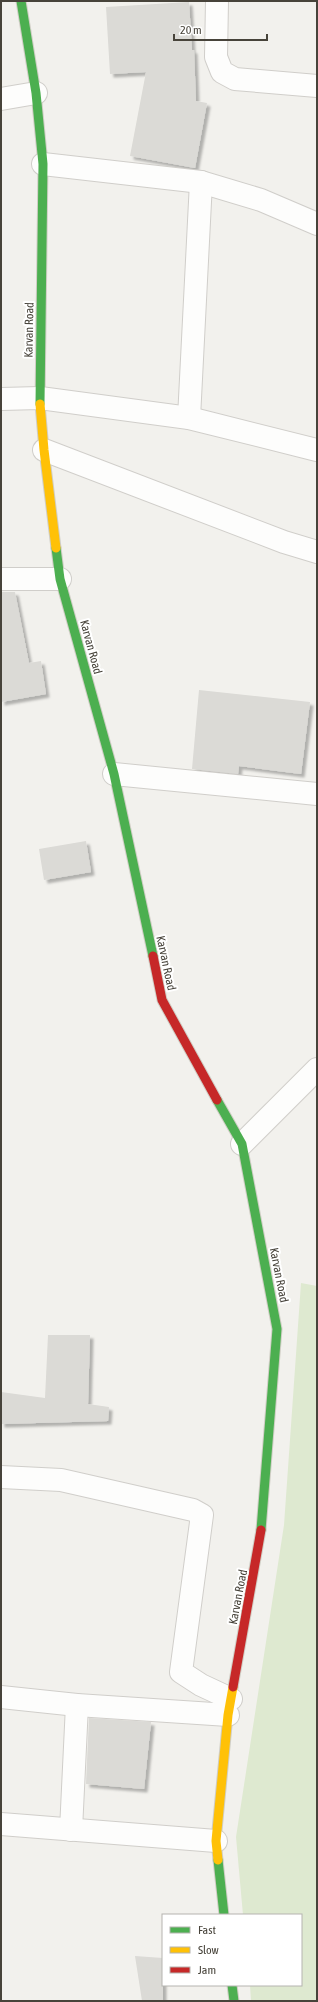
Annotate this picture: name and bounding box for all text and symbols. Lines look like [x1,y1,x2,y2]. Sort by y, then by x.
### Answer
scale bar [174,16,267,42]
text: 20 m [180,23,202,37]
street label: Karvan Road [22,302,36,358]
street label: Karvan Road [77,618,105,676]
street label: Karvan Road [153,934,179,992]
street label: Karvan Road [267,1246,291,1304]
street label: Karvan Road [226,1568,250,1626]
legend [162,1914,302,1986]
text: Fast [198,1923,216,1937]
text: Slow [198,1943,219,1957]
text: Jam [198,1963,216,1977]

